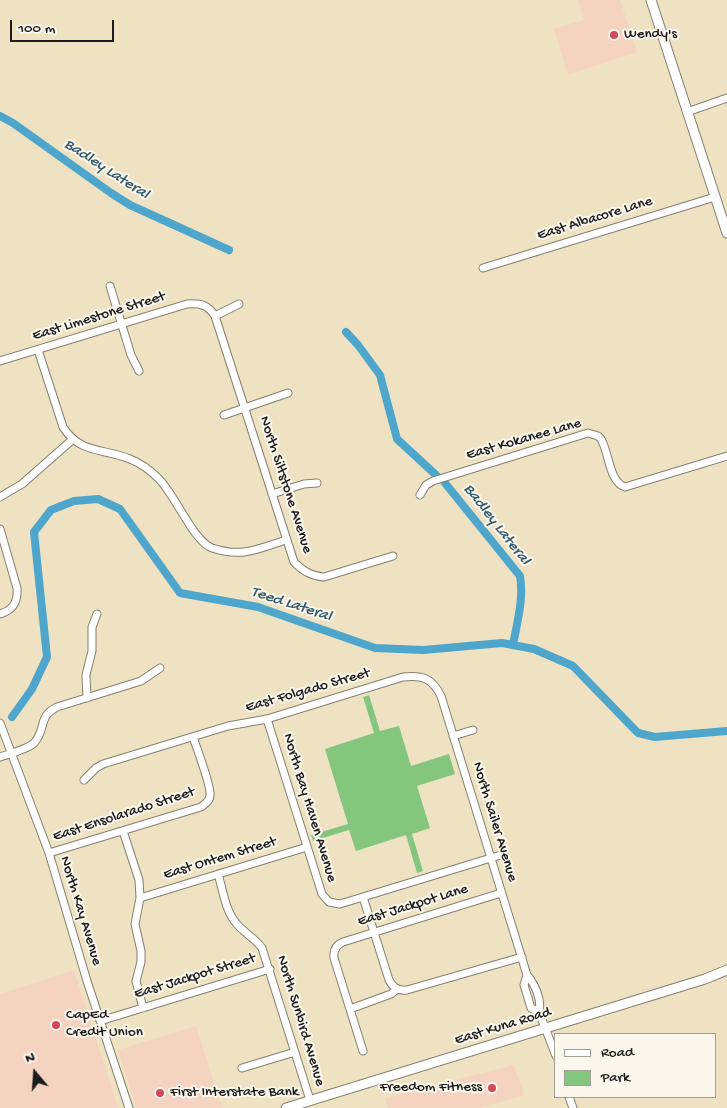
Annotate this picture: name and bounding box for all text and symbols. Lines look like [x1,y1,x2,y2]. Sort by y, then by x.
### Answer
scale bar [12,10,116,42]
text: 100 m [18,20,55,38]
place label: Wendy's [624,26,677,44]
marker: Wendy's [608,29,620,41]
water label: Badley Lateral [60,135,152,205]
street label: East Albacore Lane [535,193,655,245]
street label: East Limestone Street [30,288,168,346]
street label: North Siltstone Avenue [254,414,316,556]
street label: East Kokanee Lane [464,415,584,465]
water label: Badley Lateral [458,481,534,569]
water label: Teed Lateral [248,583,334,627]
street label: East Folgado Street [244,665,372,717]
street label: North Bay Haven Avenue [278,731,340,885]
street label: North Sailer Avenue [467,760,521,884]
street label: East Ensolarado Street [51,784,197,846]
street label: East Ontem Street [161,833,279,885]
street label: North Kay Avenue [55,854,105,968]
street label: East Jackpot Lane [356,881,470,931]
street label: East Jackpot Street [132,950,258,1004]
street label: North Sunbird Avenue [272,953,328,1089]
street label: East Kuna Road [453,1004,553,1050]
place label: CapEd Credit Union [66,1007,143,1042]
marker: CapEd Credit Union [50,1019,62,1031]
legend [554,1033,717,1098]
text: Road [601,1044,634,1062]
north arrow [10,1048,60,1098]
text: N [23,1049,37,1068]
text: Park [601,1069,630,1087]
place label: Freedom Fitness [380,1079,482,1097]
marker: Freedom Fitness [486,1082,498,1094]
place label: First Interstate Bank [170,1084,299,1102]
marker: First Interstate Bank [154,1087,166,1099]

